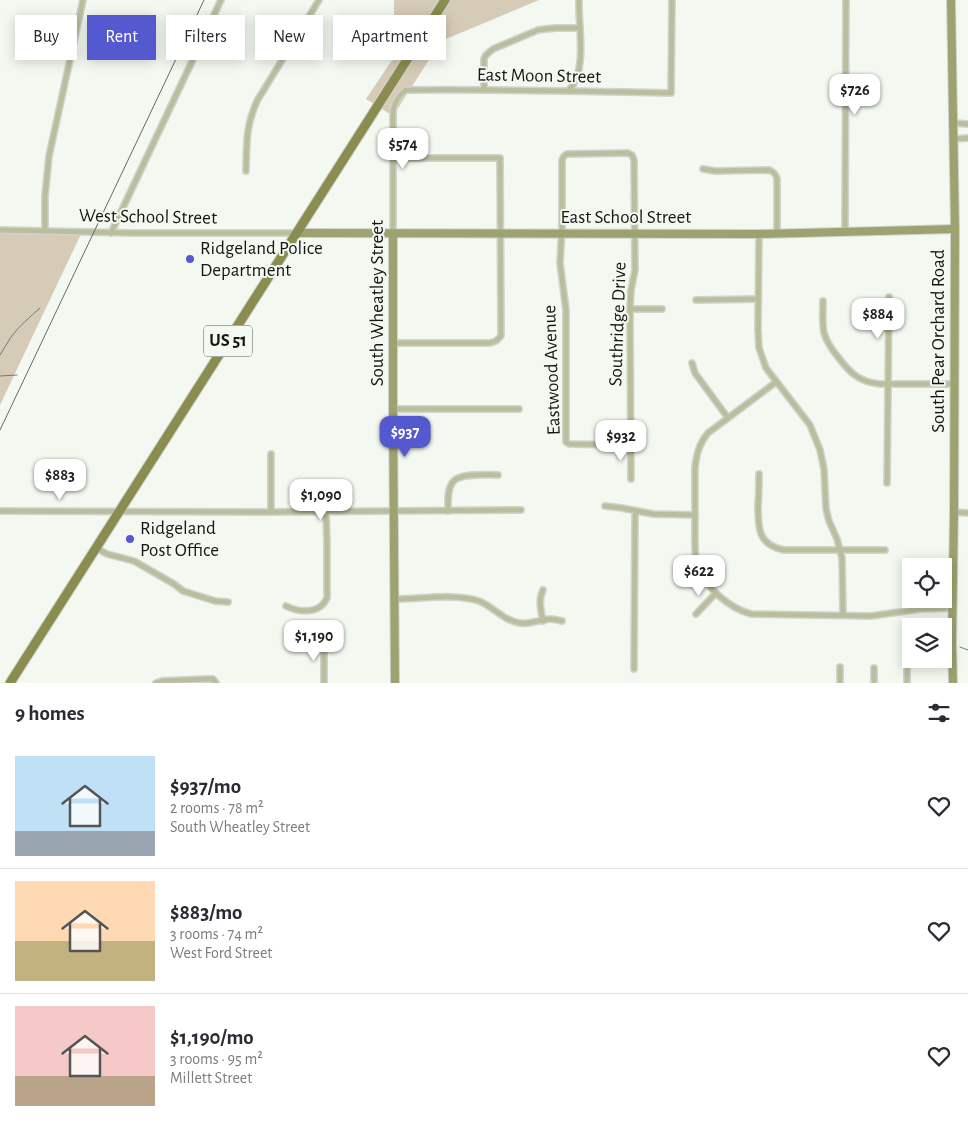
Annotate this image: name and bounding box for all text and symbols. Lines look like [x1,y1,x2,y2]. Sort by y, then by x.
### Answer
chip: Buy [15,15,77,60]
chip: Rent [87,15,156,60]
chip: Filters [166,15,245,60]
chip: New [255,15,323,60]
chip: Apartment [333,15,446,60]
street label: East Moon Street [477,65,601,87]
pin: $726 [825,74,885,116]
text: $726 [840,82,870,98]
pin: $574 [373,128,433,170]
text: $574 [388,136,418,152]
street label: West School Street [79,206,217,228]
street label: East School Street [561,208,691,227]
street label: South Wheatley Street [368,220,387,386]
place label: Ridgeland Police Department [200,239,323,280]
street label: South Pear Orchard Road [929,249,948,433]
marker: Ridgeland Police Department [184,253,196,265]
street label: Southridge Drive [606,261,630,387]
pin: $884 [848,298,908,340]
street label: Eastwood Avenue [540,305,564,435]
text: $884 [862,306,894,322]
road number: US 51 [204,326,252,356]
pin: $937 [375,416,435,458]
pin: $932 [591,420,651,462]
text: $937 [391,424,419,440]
text: $932 [606,428,636,444]
pin: $883 [30,458,90,501]
text: $883 [45,467,75,483]
pin: $1,090 [280,478,362,521]
text: $1,090 [300,487,342,503]
place label: Ridgeland Post Office [140,519,219,560]
marker: Ridgeland Post Office [124,533,136,545]
pin: $622 [669,554,729,597]
map controls [902,558,952,668]
button: locate [902,558,952,608]
text: $622 [684,563,714,579]
button: layers [902,618,952,668]
pin: $1,190 [273,620,355,662]
text: $1,190 [295,628,333,644]
icon: filters [925,699,953,727]
text: 9 homes [15,703,85,724]
icon: home [55,776,115,836]
text: $937/mo [170,776,241,797]
icon: heart [925,792,953,820]
text: 2 rooms · 78 m² [170,800,264,816]
text: South Wheatley Street [170,819,310,835]
icon: home [55,901,115,961]
text: $883/mo [170,902,243,923]
icon: heart [925,917,953,945]
text: 3 rooms · 74 m² [170,926,263,942]
text: West Ford Street [170,945,272,961]
icon: home [55,1026,115,1086]
text: $1,190/mo [170,1027,254,1048]
icon: heart [925,1042,953,1070]
text: 3 rooms · 95 m² [170,1051,263,1067]
text: Millett Street [170,1070,252,1086]

